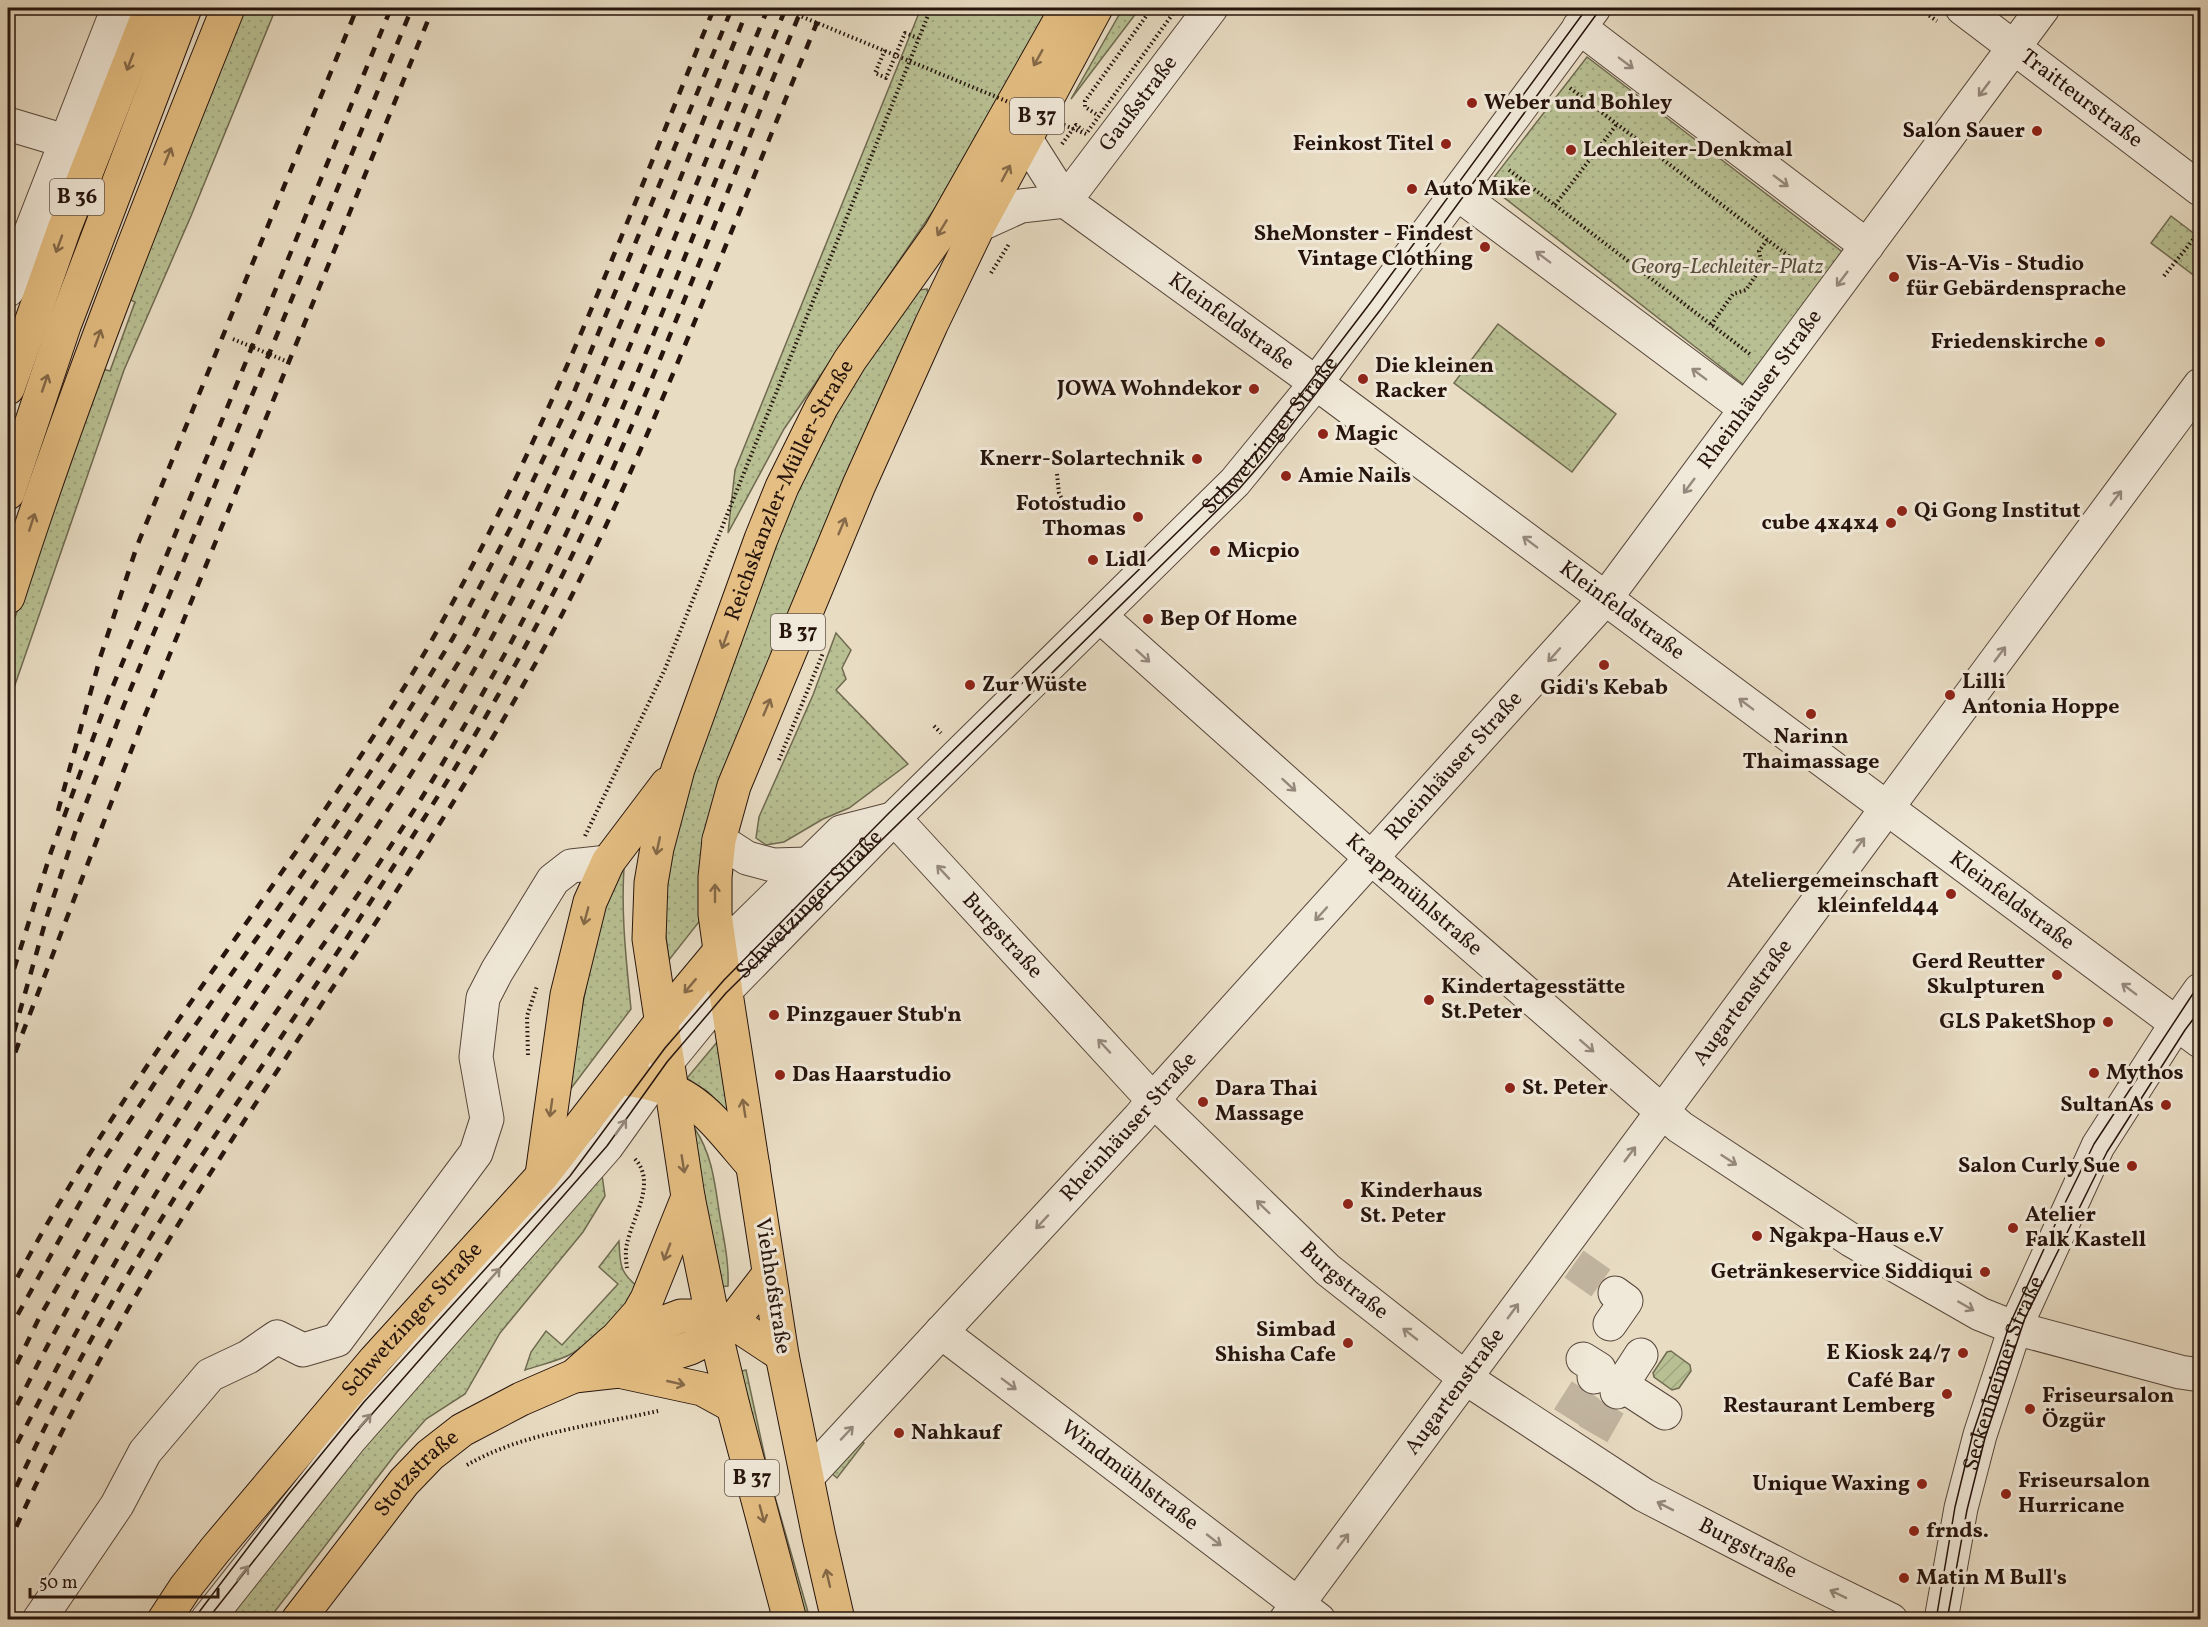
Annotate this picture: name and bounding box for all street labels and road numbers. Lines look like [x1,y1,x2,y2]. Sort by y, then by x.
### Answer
street label: Traitteurstraße [2014,42,2149,156]
street label: Gaußstraße [1092,49,1185,158]
road number: B 37 [1010,98,1064,134]
road number: B 36 [50,179,104,215]
street label: Kleinfeldstraße [1162,265,1301,378]
street label: Rheinhäuser Straße [1691,303,1830,476]
street label: Schwetzinger Straße [1195,350,1346,522]
street label: Reichskanzler-Müller-Straße [717,354,862,625]
street label: Kleinfeldstraße [1553,554,1691,668]
road number: B 37 [771,614,825,650]
street label: Rheinhäuser Straße [1378,684,1530,848]
street label: Schwetzinger Straße [729,823,890,986]
street label: Krappmühlstraße [1339,827,1489,964]
street label: Kleinfeldstraße [1942,844,2081,958]
street label: Burgstraße [954,886,1050,986]
street label: Augartenstraße [1686,933,1800,1073]
street label: Rheinhäuser Straße [1053,1045,1204,1209]
street label: Viehhofstraße [746,1216,798,1356]
street label: Schwetzinger Straße [335,1235,490,1404]
street label: Burgstraße [1292,1235,1395,1327]
street label: Seckenheimer Straße [1956,1271,2052,1474]
street label: Augartenstraße [1398,1322,1512,1462]
street label: Windmühlstraße [1054,1413,1205,1538]
street label: Stotzstraße [367,1422,466,1524]
road number: B 37 [725,1460,779,1496]
street label: Burgstraße [1693,1510,1803,1587]

